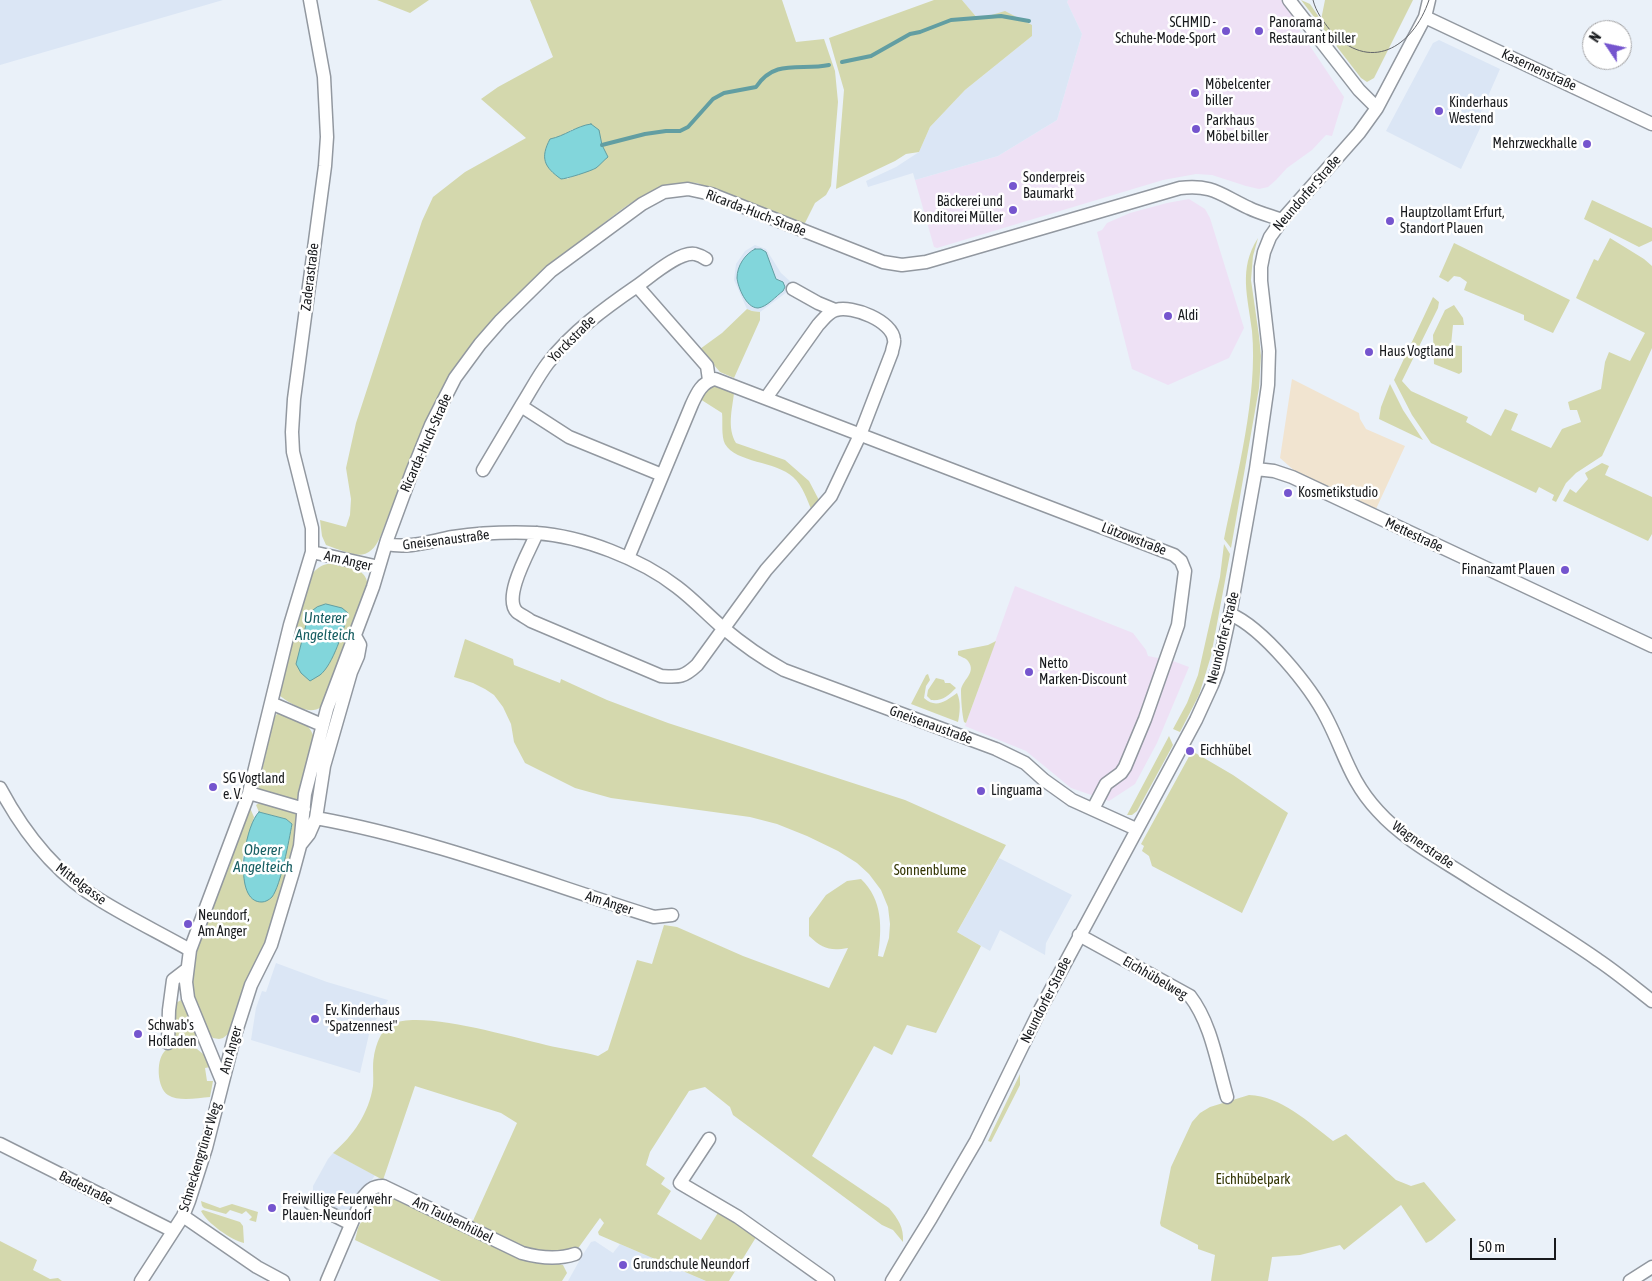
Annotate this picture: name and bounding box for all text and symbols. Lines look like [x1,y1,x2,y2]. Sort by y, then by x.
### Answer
place label: SCHMID - Schuhe-Mode-Sport [1115,15,1216,48]
place label: Panorama Restaurant biller [1269,15,1355,48]
north arrow [1582,20,1632,70]
marker: SCHMID - Schuhe-Mode-Sport [1220,25,1232,37]
marker: Panorama Restaurant biller [1253,25,1265,37]
text: N [1586,29,1604,45]
street label: Kasernenstraße [1499,45,1579,95]
place label: Möbelcenter biller [1205,77,1270,110]
marker: Möbelcenter biller [1189,87,1201,99]
place label: Kinderhaus Westend [1449,95,1508,128]
marker: Kinderhaus Westend [1433,105,1445,117]
place label: Parkhaus Möbel biller [1206,113,1268,146]
marker: Parkhaus Möbel biller [1190,123,1202,135]
place label: Mehrzweckhalle [1493,136,1577,152]
marker: Mehrzweckhalle [1581,138,1593,150]
street label: Neundorfer Straße [1270,152,1344,234]
place label: Sonderpreis Baumarkt [1023,170,1085,202]
marker: Sonderpreis Baumarkt [1007,180,1019,192]
street label: Ricarda-Huch-Straße [703,186,809,240]
place label: Bäckerei und Konditorei Müller [913,194,1003,226]
marker: Bäckerei und Konditorei Müller [1007,204,1019,216]
place label: Hauptzollamt Erfurt, Standort Plauen [1400,205,1505,238]
marker: Hauptzollamt Erfurt, Standort Plauen [1384,215,1396,227]
street label: Zaderastraße [297,242,323,312]
place label: Aldi [1178,308,1198,324]
marker: Aldi [1162,310,1174,322]
street label: Yorckstraße [545,312,599,366]
place label: Haus Vogtland [1379,344,1454,360]
marker: Haus Vogtland [1363,346,1375,358]
street label: Ricarda-Huch-Straße [397,391,455,495]
place label: Kosmetikstudio [1298,485,1378,501]
marker: Kosmetikstudio [1282,487,1294,499]
street label: Mettestraße [1382,514,1446,556]
street label: Lützowstraße [1099,519,1169,559]
street label: Gneisenaustraße [402,526,490,554]
street label: Am Anger [322,547,374,575]
place label: Finanzamt Plauen [1461,562,1555,578]
marker: Finanzamt Plauen [1559,564,1571,576]
street label: Neundorfer Straße [1203,590,1243,686]
water label: Unterer Angelteich [295,609,355,644]
place label: Netto Marken-Discount [1039,656,1127,689]
marker: Netto Marken-Discount [1023,666,1035,678]
street label: Gneisenaustraße [887,702,975,748]
place label: Eichhübel [1200,743,1251,759]
marker: Eichhübel [1184,745,1196,757]
place label: SG Vogtland e. V. [223,771,285,804]
marker: SG Vogtland e. V. [207,781,219,793]
place label: Linguama [991,783,1042,799]
marker: Linguama [975,785,987,797]
street label: Wagnerstraße [1389,818,1457,872]
water label: Oberer Angelteich [233,841,293,876]
street label: Mittelgasse [52,860,110,908]
park label: Sonnenblume [894,863,966,879]
street label: Am Anger [583,887,635,919]
place label: Neundorf, Am Anger [198,908,250,940]
marker: Neundorf, Am Anger [182,918,194,930]
street label: Eichhübelweg [1120,953,1190,1003]
street label: Neundorfer Straße [1017,954,1075,1046]
place label: Ev. Kinderhaus "Spatzennest" [325,1003,400,1036]
marker: Ev. Kinderhaus "Spatzennest" [309,1013,321,1025]
place label: Schwab's Hofladen [148,1018,197,1050]
street label: Am Anger [216,1024,246,1076]
marker: Schwab's Hofladen [132,1028,144,1040]
street label: Schneckengrüner Weg [175,1100,225,1214]
street label: Badestraße [56,1167,116,1209]
park label: Eichhübelpark [1216,1172,1290,1188]
place label: Freiwillige Feuerwehr Plauen-Neundorf [282,1192,392,1224]
street label: Am Taubenhübel [410,1193,496,1247]
marker: Freiwillige Feuerwehr Plauen-Neundorf [266,1202,278,1214]
scale bar [1472,1228,1558,1260]
text: 50 m [1478,1238,1505,1255]
place label: Grundschule Neundorf [633,1257,749,1273]
marker: Grundschule Neundorf [617,1259,629,1271]

